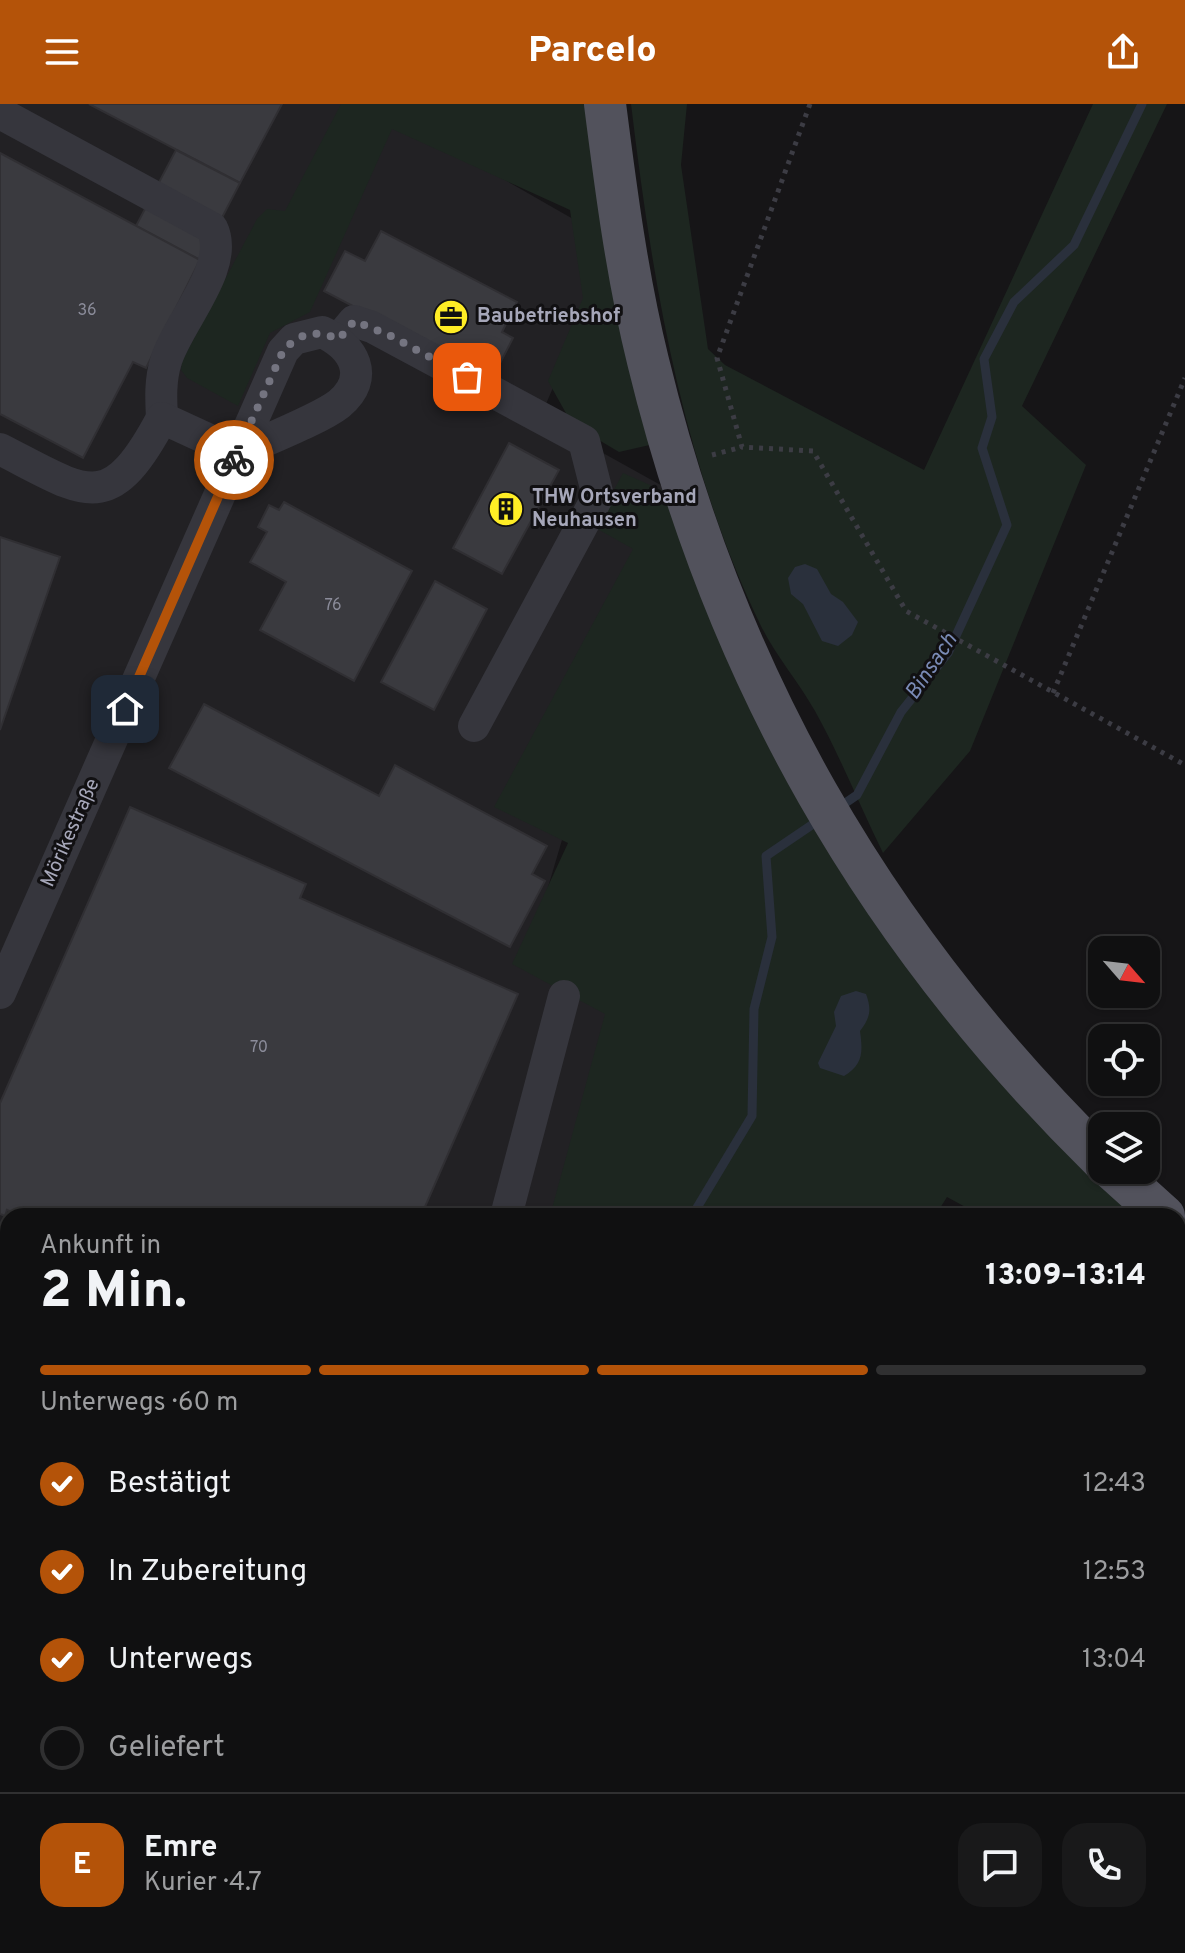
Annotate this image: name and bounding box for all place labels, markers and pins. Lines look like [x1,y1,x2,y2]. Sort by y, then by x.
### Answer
office icon: Baubetriebshof [432,298,470,336]
place label: Baubetriebshof [477,304,620,330]
pin [433,343,501,411]
place label: THW Ortsverband Neuhausen [532,485,697,534]
building icon: THW Ortsverband Neuhausen [487,490,525,528]
pin [91,675,159,743]

